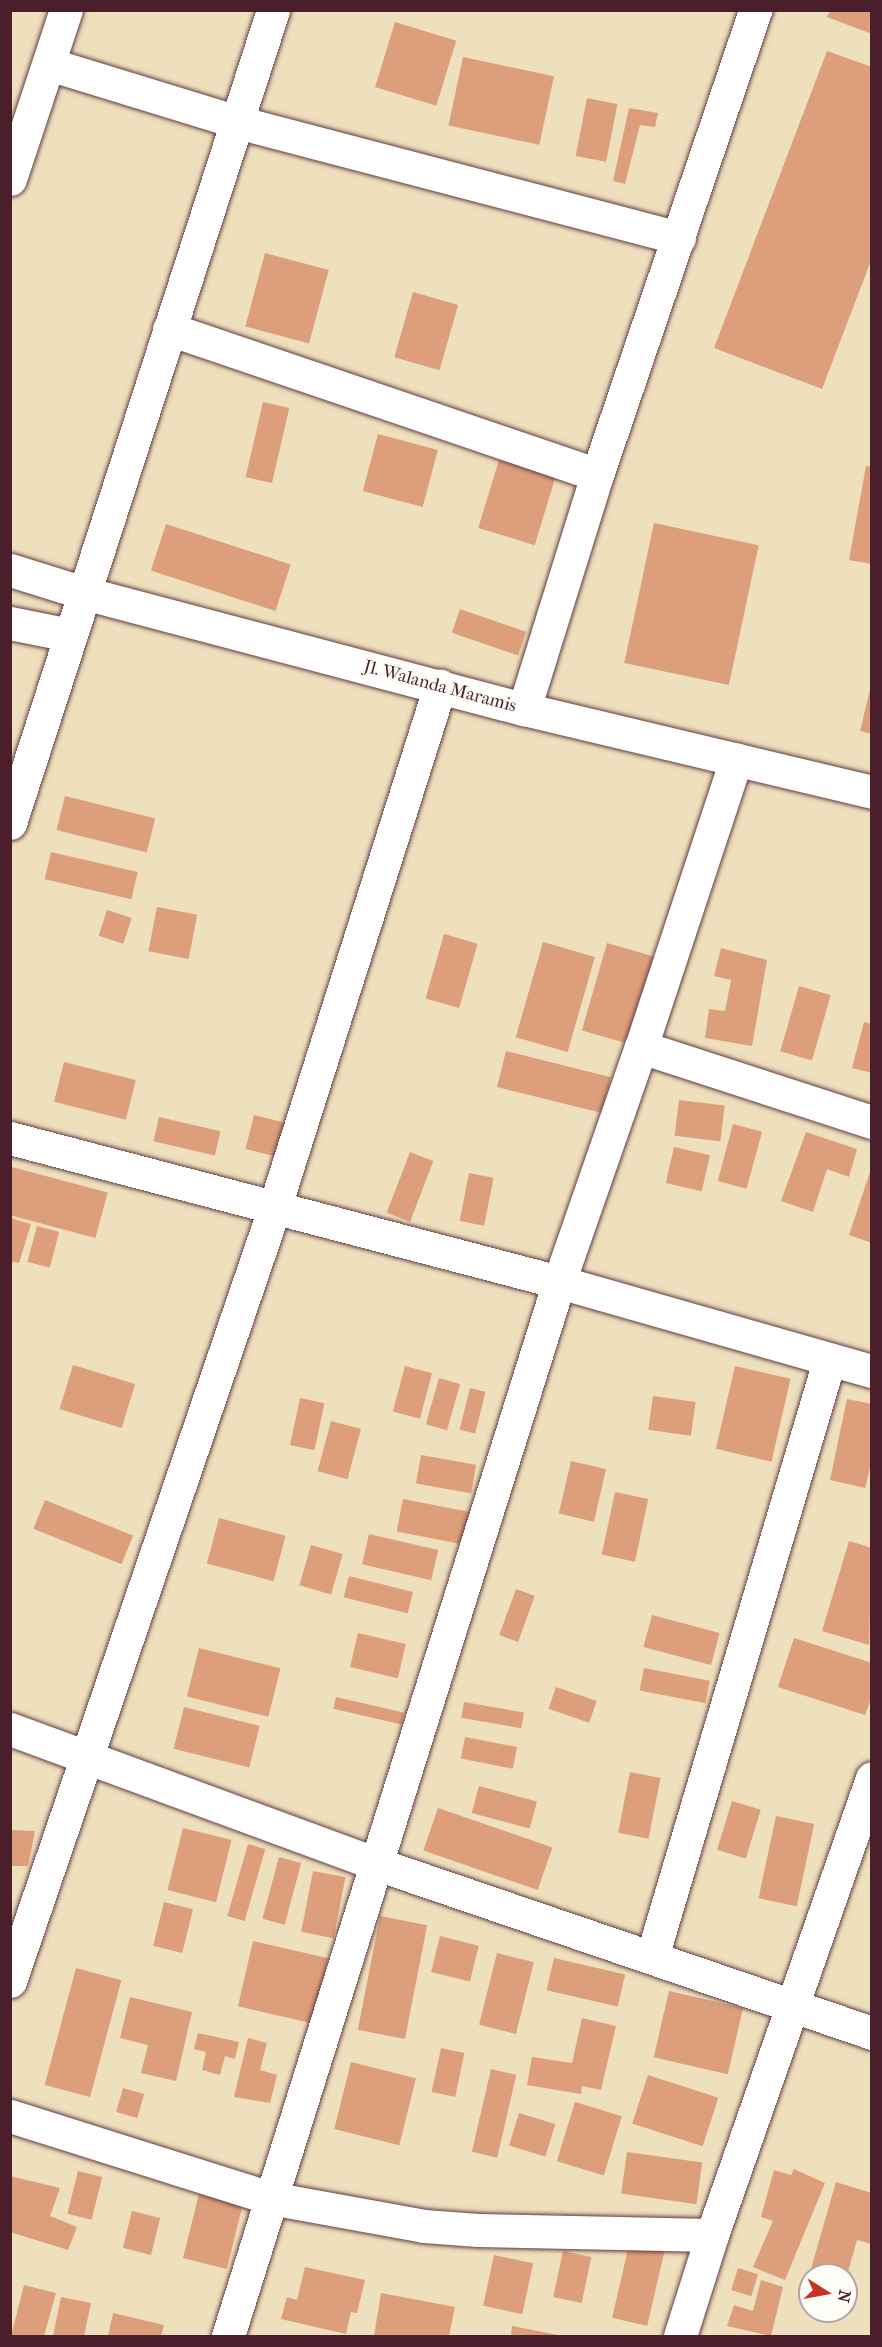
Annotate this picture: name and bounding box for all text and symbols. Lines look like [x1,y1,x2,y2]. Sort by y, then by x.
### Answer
street label: Jl. Walanda Maramis [361,656,519,718]
north arrow [798,2263,858,2323]
text: N [834,2288,855,2304]

